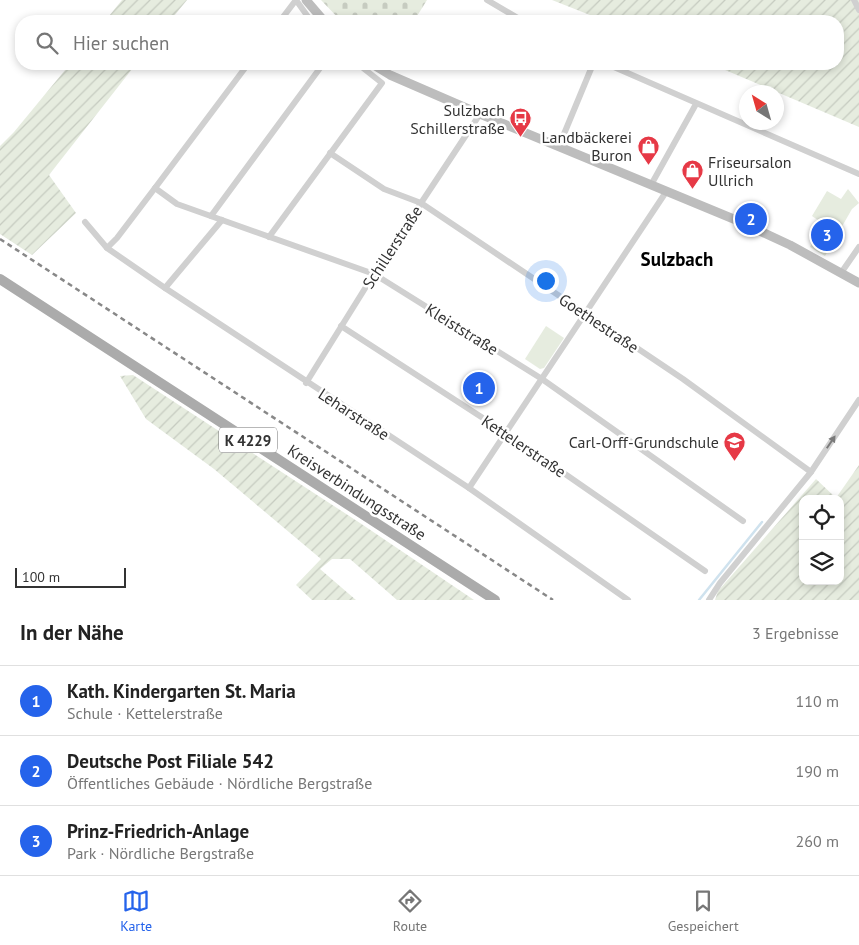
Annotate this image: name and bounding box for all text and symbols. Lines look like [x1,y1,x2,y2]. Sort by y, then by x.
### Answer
search box [15,15,844,70]
icon: search [33,29,61,57]
text: Hier suchen [73,31,169,55]
north arrow [739,85,784,130]
place label: Sulzbach Schillerstraße [410,100,505,138]
bus stop icon: Sulzbach Schillerstraße [509,107,533,138]
place label: Landbäckerei Buron [542,127,632,165]
shop icon: Landbäckerei Buron [636,134,660,165]
place label: Friseursalon Ullrich [708,152,792,190]
shop icon: Friseursalon Ullrich [680,159,704,190]
pin: 2 [735,200,767,238]
street label: Schillerstraße [358,202,426,292]
pin: 3 [811,216,843,254]
district label: Sulzbach [641,247,713,271]
your location [533,268,559,294]
street label: Goethestraße [555,289,643,357]
street label: Kleiststraße [422,299,502,359]
pin: 1 [463,369,495,407]
street label: Leharstraße [315,384,393,444]
street label: Kettelerstraße [478,411,570,481]
road number: K 4229 [219,428,277,452]
school or university icon: Carl-Orff-Grundschule [723,430,747,461]
place label: Carl-Orff-Grundschule [569,432,719,452]
one-way arrow [827,436,836,449]
street label: Kreisverbindungsstraße [284,440,430,544]
map controls [799,495,844,585]
button: locate [799,495,844,540]
button: layers [799,540,844,585]
scale bar [15,565,126,588]
text: 100 m [22,568,60,586]
text: In der Nähe [20,619,124,646]
text: 3 Ergebnisse [752,623,839,643]
text: Kath. Kindergarten St. Maria [67,679,296,703]
text: 1 [31,691,41,711]
text: 110 m [796,691,839,711]
text: Schule · Kettelerstraße [67,703,223,723]
text: Deutsche Post Filiale 542 [67,749,274,773]
text: 2 [31,761,41,781]
text: 190 m [796,761,839,781]
text: Öffentliches Gebäude · Nördliche Bergstraße [67,773,372,793]
text: Prinz-Friedrich-Anlage [67,819,249,843]
text: 3 [31,831,41,851]
text: 260 m [796,831,839,851]
text: Park · Nördliche Bergstraße [67,843,254,863]
tab: Karte [120,887,152,935]
tab: Route [393,887,427,935]
tab: Gespeichert [668,887,739,935]

